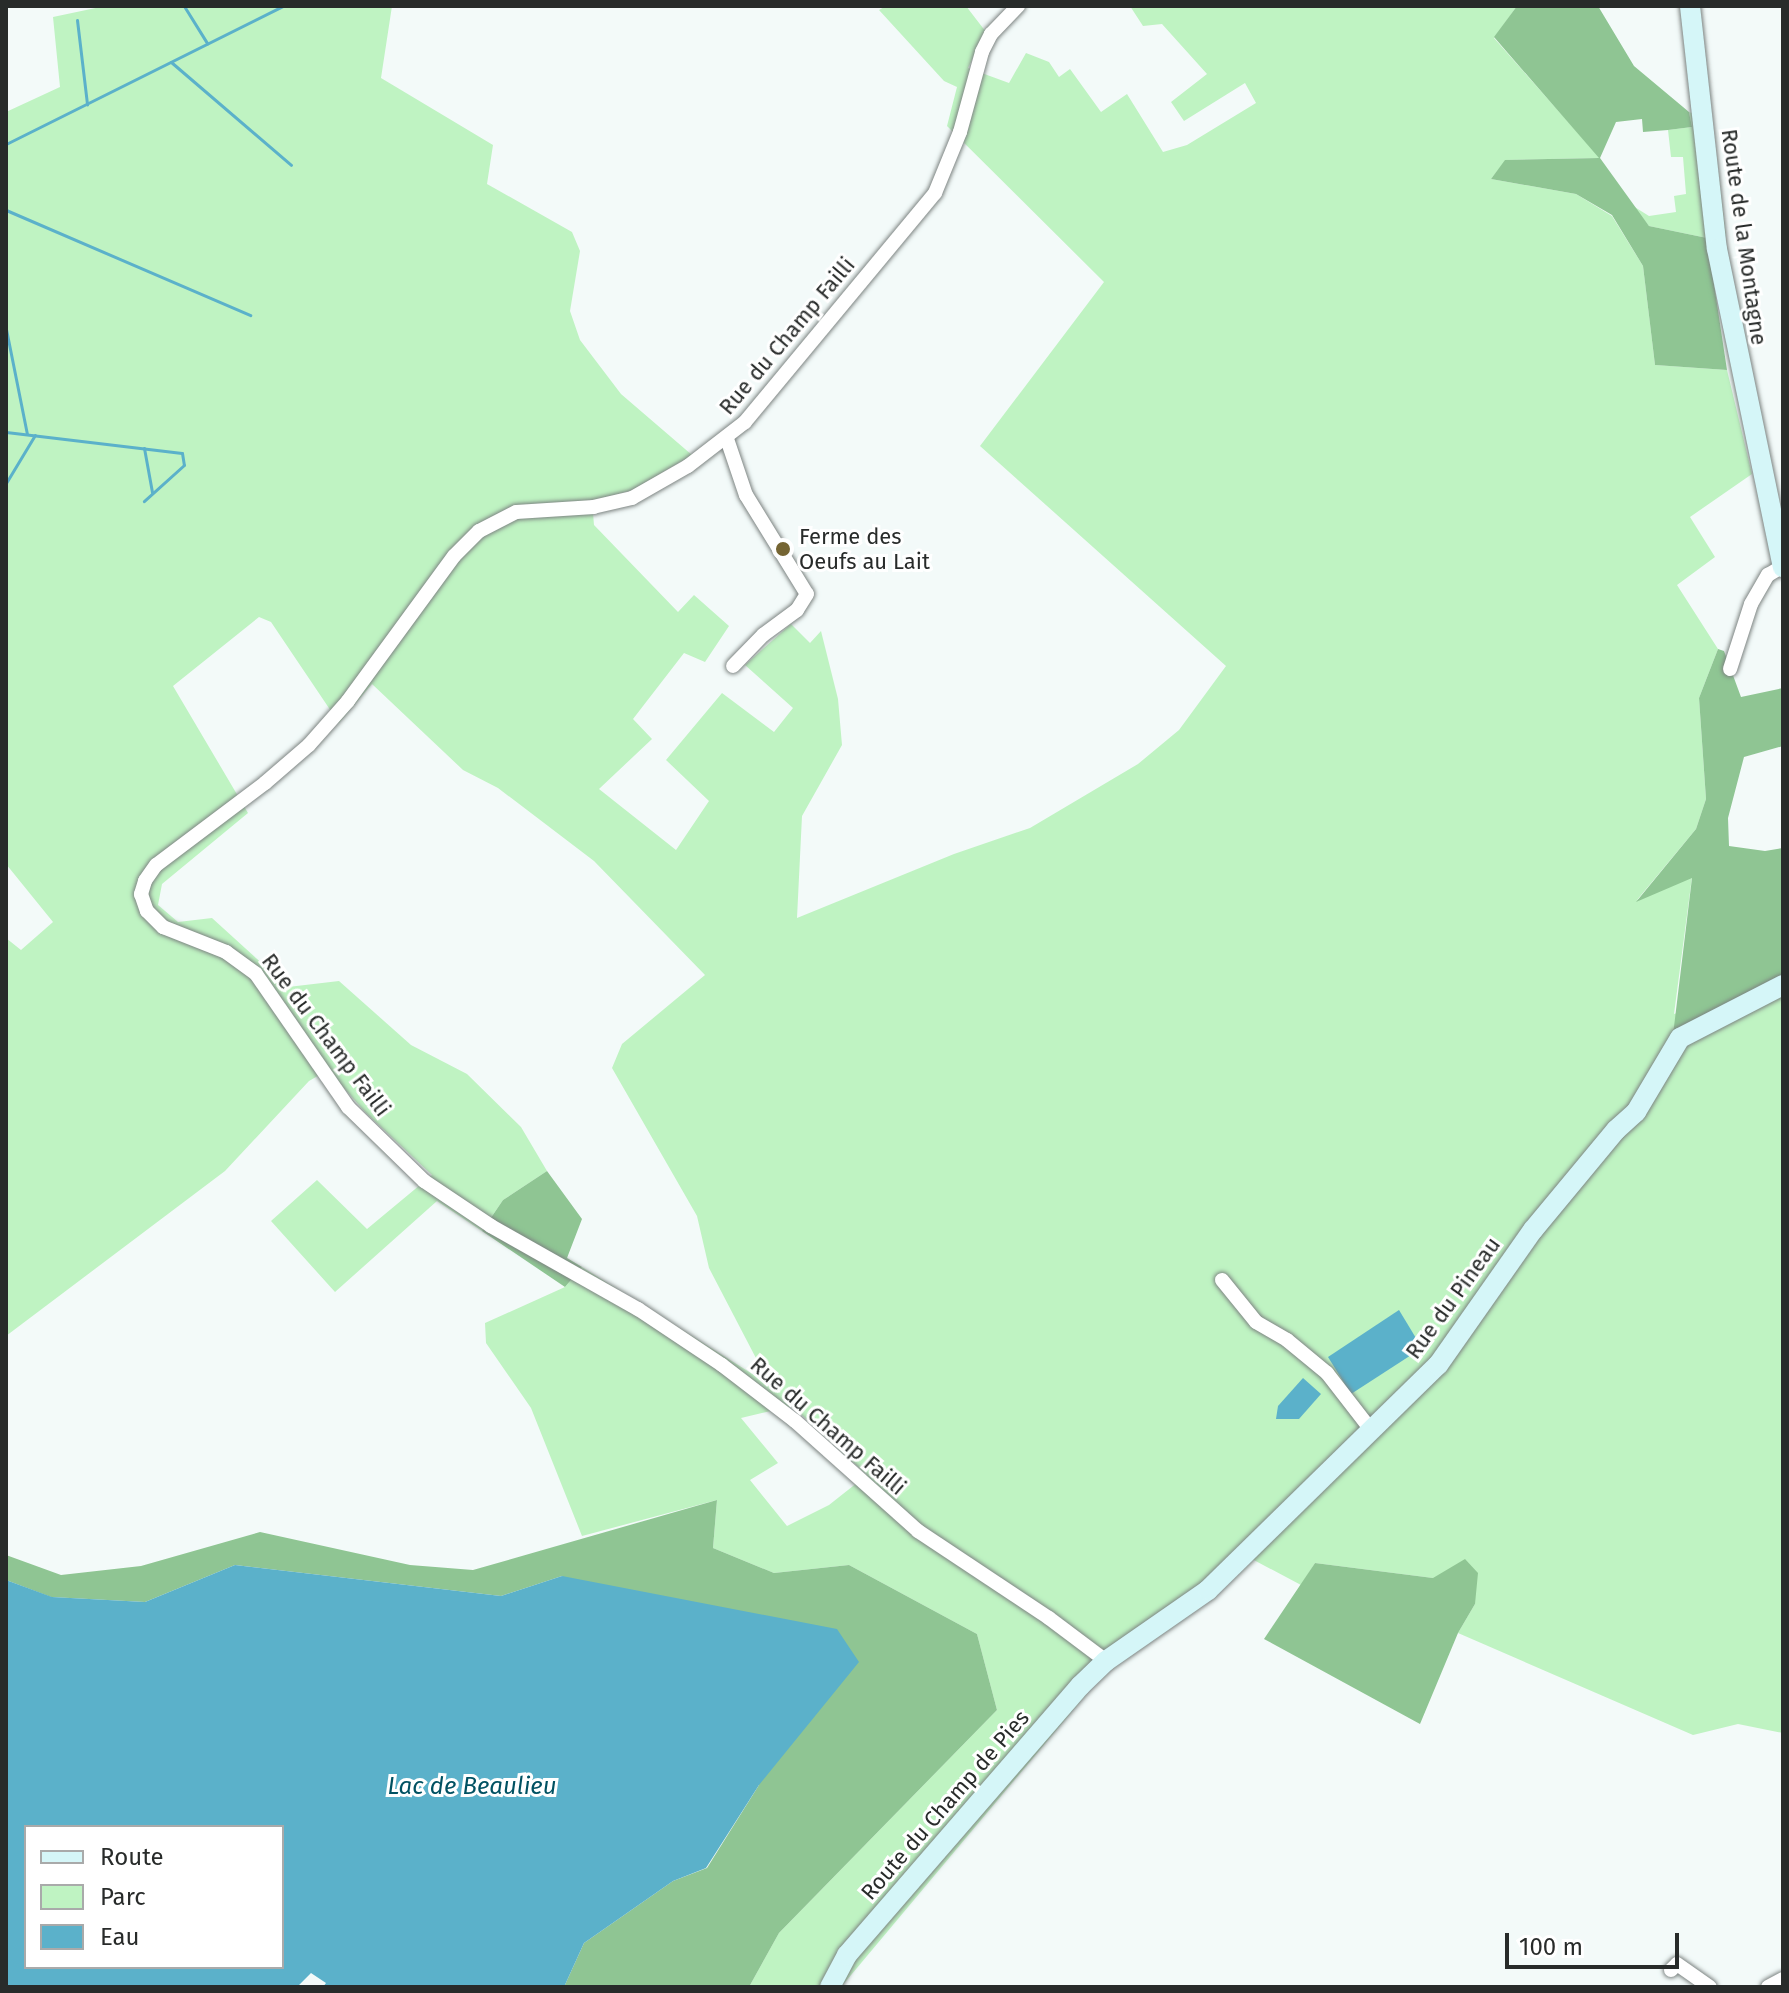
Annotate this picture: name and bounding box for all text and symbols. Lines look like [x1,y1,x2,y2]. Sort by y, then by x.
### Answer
street label: Route de la Montagne [1716,127,1772,347]
street label: Rue du Champ Failli [714,252,860,420]
place label: Ferme des Oeufs au Lait [799,523,930,574]
marker: Ferme des Oeufs au Lait [774,540,792,558]
street label: Rue du Champ Failli [256,948,396,1122]
street label: Rue du Pineau [1400,1232,1506,1364]
street label: Rue du Champ Failli [745,1351,911,1501]
street label: Route du Champ de Pies [855,1705,1035,1905]
water label: Lac de Beaulieu [387,1773,557,1801]
legend [24,1825,284,1969]
text: Route [100,1843,164,1871]
text: Parc [100,1883,146,1911]
scale bar [1509,1917,1683,1967]
text: Eau [100,1923,140,1951]
text: 100 m [1519,1933,1583,1961]

